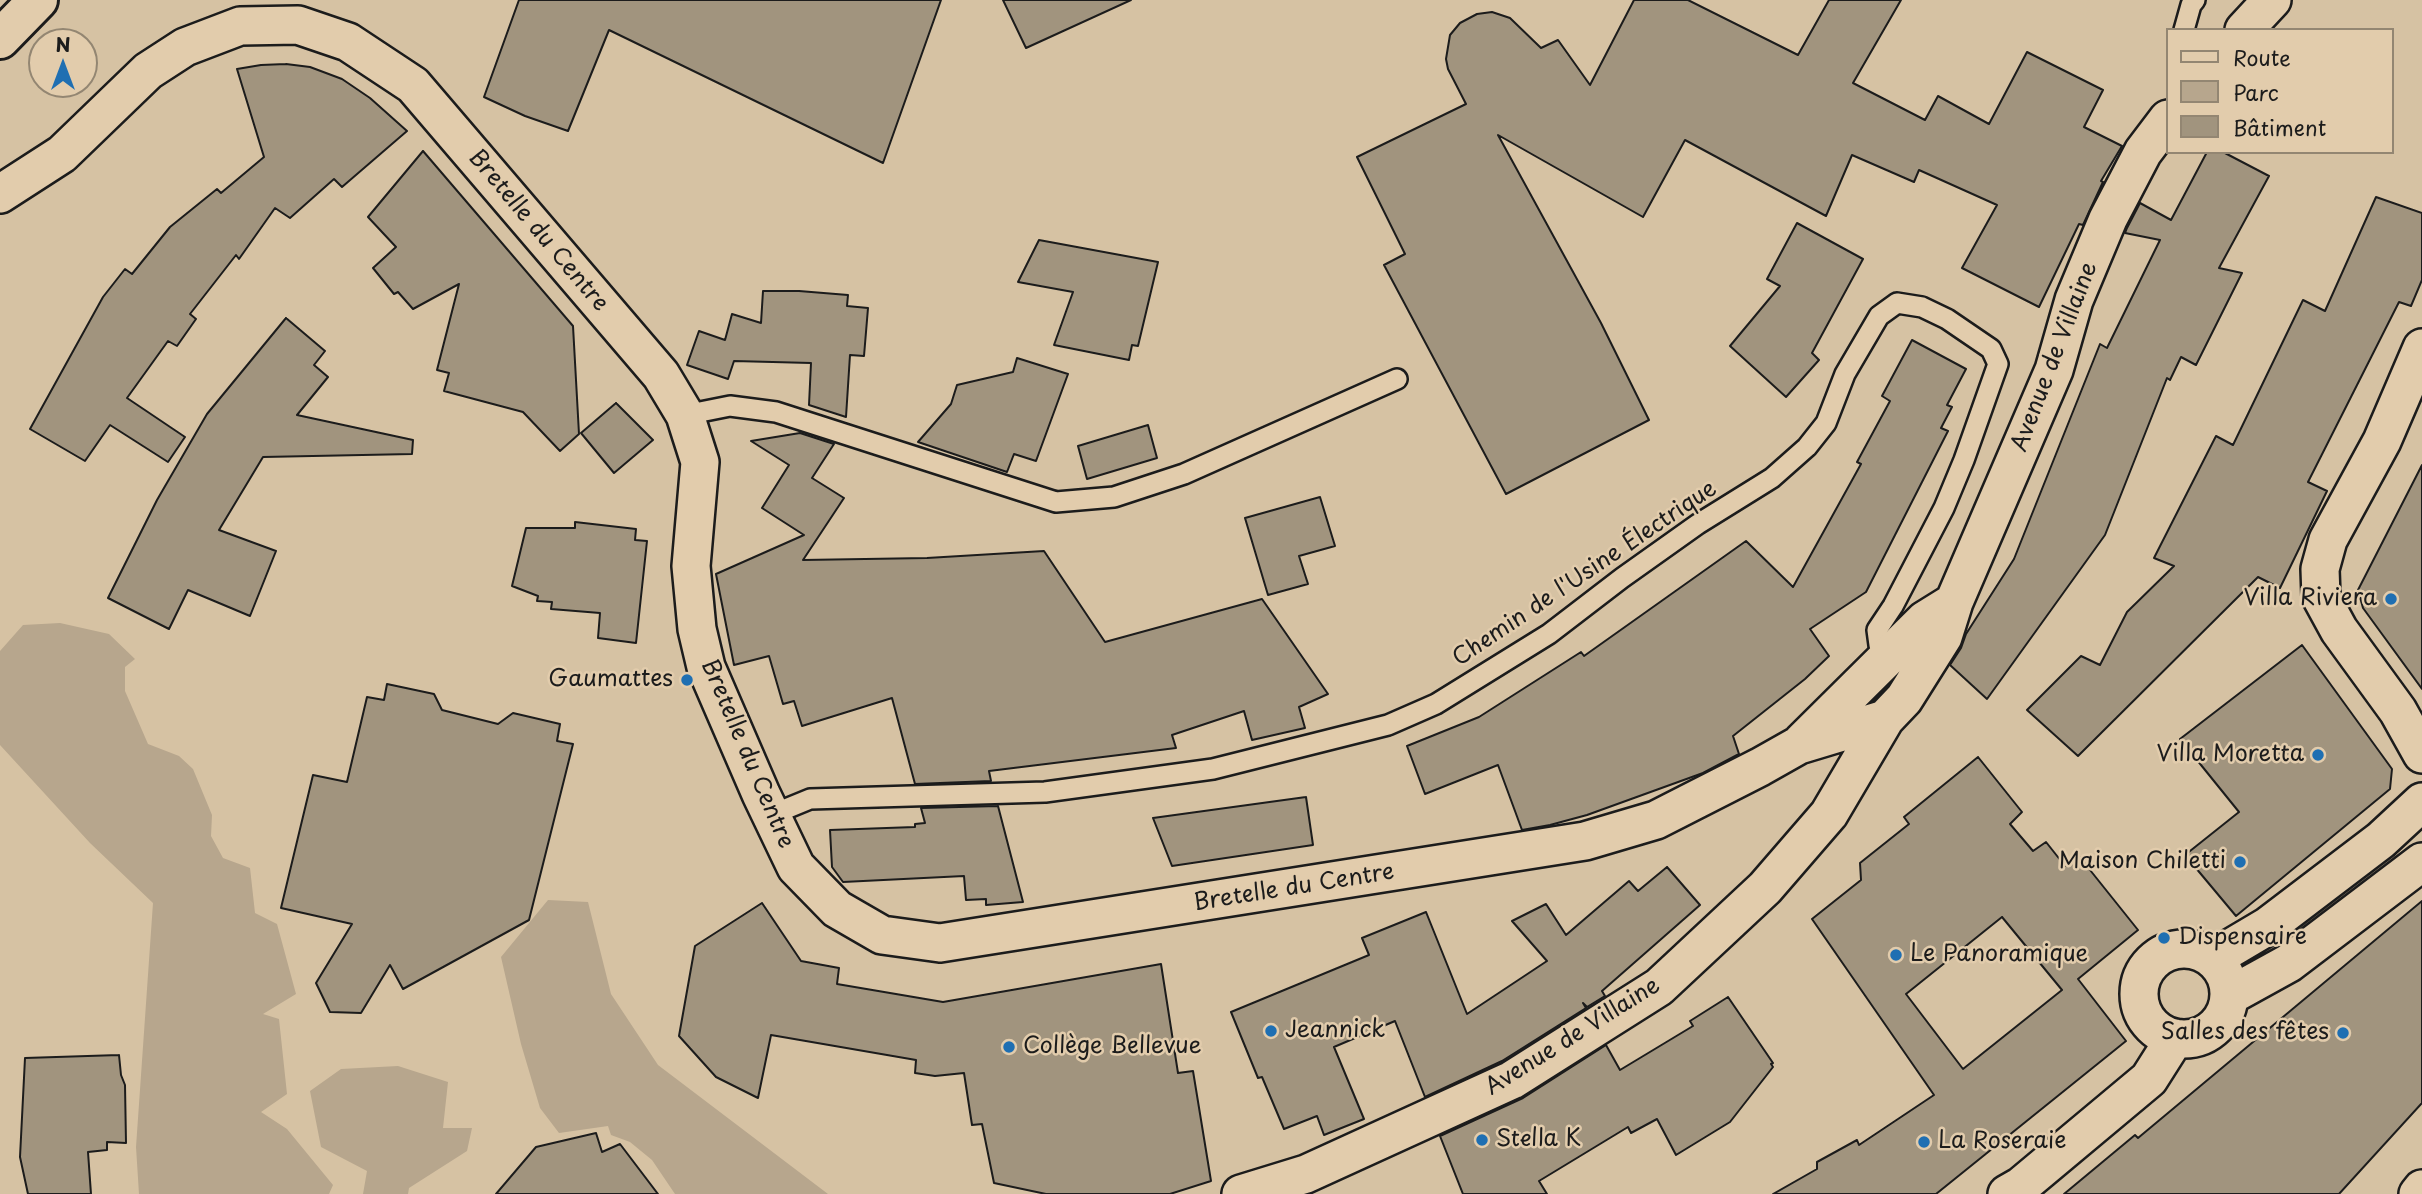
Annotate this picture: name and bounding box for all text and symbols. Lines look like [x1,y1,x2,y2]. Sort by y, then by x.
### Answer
north arrow [28,28,98,98]
legend [2166,28,2394,154]
text: N [55,30,71,58]
text: Route [2233,41,2291,73]
text: Parc [2233,76,2279,108]
text: Bâtiment [2233,111,2326,143]
street label: Bretelle du Centre [462,145,614,317]
street label: Avenue de Villaine [2006,258,2104,456]
street label: Chemin de l'Usine Électrique [1448,475,1722,673]
place label: Villa Riviera [2244,585,2377,613]
marker: Villa Riviera [2383,591,2399,607]
street label: Bretelle du Centre [695,655,799,853]
place label: Gaumattes [548,666,673,694]
marker: Gaumattes [679,672,695,688]
place label: Villa Moretta [2157,741,2304,769]
marker: Villa Moretta [2310,747,2326,763]
place label: Maison Chiletti [2059,848,2226,876]
marker: Maison Chiletti [2232,854,2248,870]
street label: Bretelle du Centre [1192,859,1396,917]
place label: Dispensaire [2178,924,2307,952]
marker: Dispensaire [2156,930,2172,946]
place label: Le Panoramique [1910,941,2088,969]
marker: Le Panoramique [1888,947,1904,963]
street label: Avenue de Villaine [1480,972,1666,1102]
place label: Jeannick [1285,1017,1385,1045]
place label: Salles des fêtes [2161,1019,2329,1047]
marker: Jeannick [1263,1023,1279,1039]
marker: Salles des fêtes [2335,1025,2351,1041]
place label: Collège Bellevue [1023,1033,1202,1061]
marker: Collège Bellevue [1001,1039,1017,1055]
place label: Stella K [1496,1126,1581,1154]
place label: La Roseraie [1938,1128,2066,1156]
marker: Stella K [1474,1132,1490,1148]
marker: La Roseraie [1916,1134,1932,1150]

